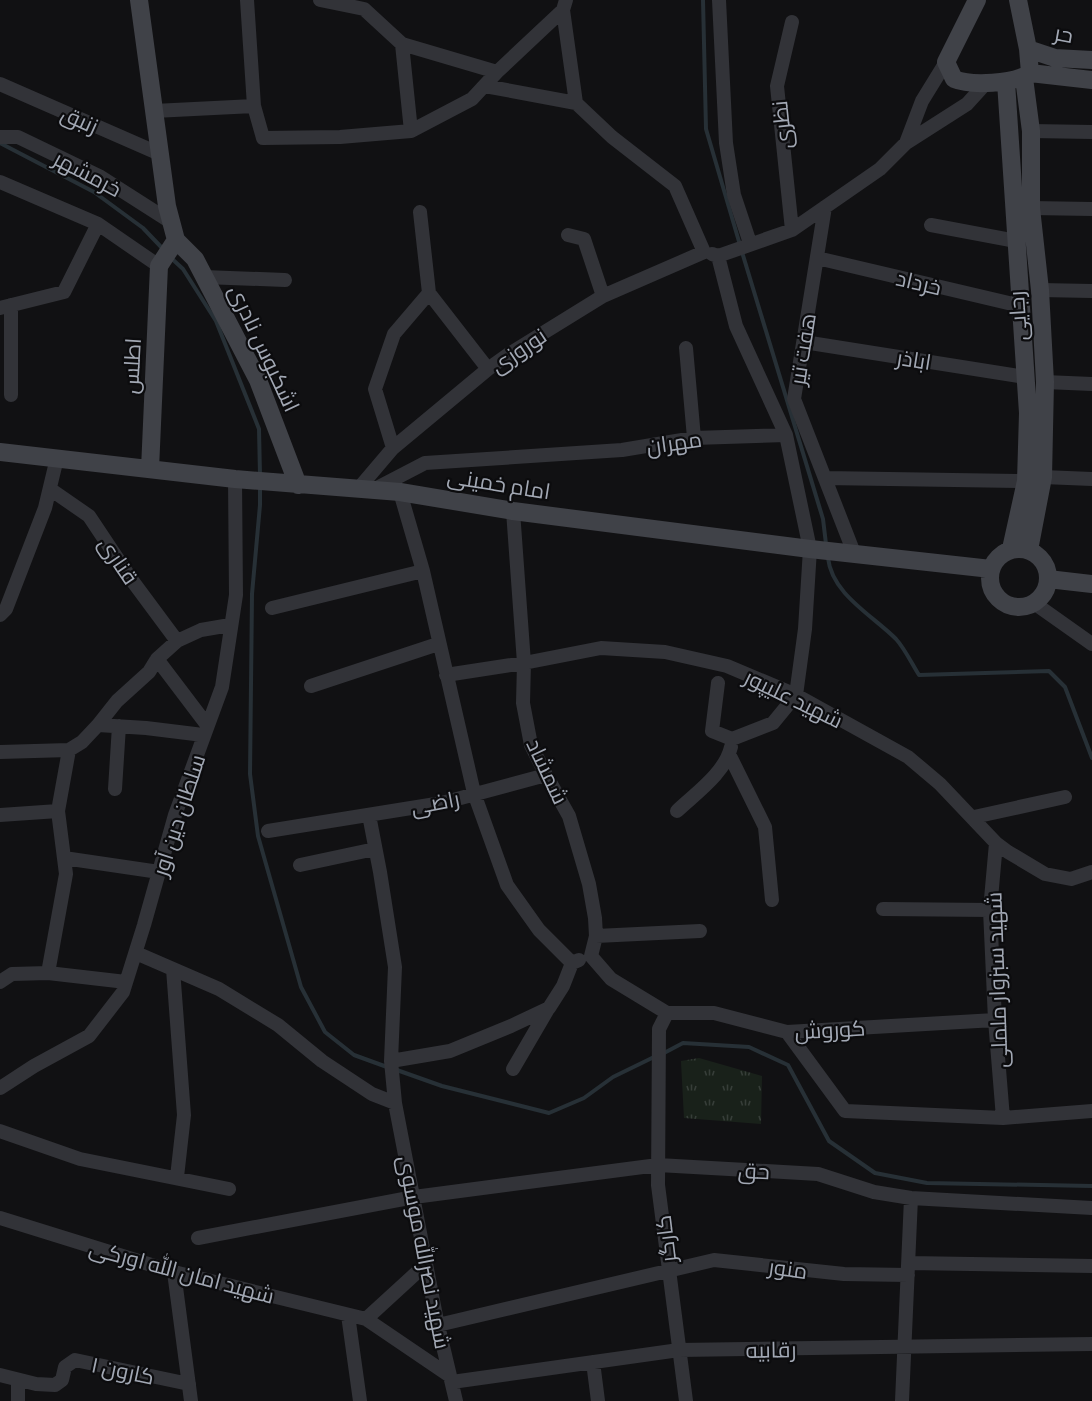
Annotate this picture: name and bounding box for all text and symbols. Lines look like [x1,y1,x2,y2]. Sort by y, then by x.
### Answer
street label: حر [1050,18,1076,48]
street label: زنبق [57,99,103,140]
street label: نظری [765,99,797,151]
street label: خرمشهر [47,143,127,203]
street label: خرداد [894,264,944,300]
street label: اشکبوس نادری [223,280,306,416]
street label: رجایی [1002,290,1033,342]
street label: هفت تیر [783,311,821,389]
street label: نوروزی [485,322,551,378]
street label: اطلس [116,337,147,395]
street label: اباذر [893,343,933,375]
street label: مهران [644,425,704,460]
street label: امام خمینی [445,462,552,507]
street label: قناری [93,531,145,589]
street label: شهید علیپور [738,662,848,734]
street label: شمشاد [521,734,575,808]
street label: سلطان دین آور [145,751,211,882]
street label: راضی [408,784,462,821]
street label: شهید سبزوار ململی [979,891,1014,1069]
street label: کوروش [794,1014,866,1045]
street label: شهید نصرالله موسوی [392,1153,457,1351]
street label: حق [737,1156,771,1185]
street label: کارگر [649,1214,682,1266]
street label: شهید امان الله اورکی [86,1233,278,1310]
street label: منور [765,1252,809,1284]
street label: رقابیه [745,1335,797,1363]
street label: کارون ۱ [89,1350,157,1390]

